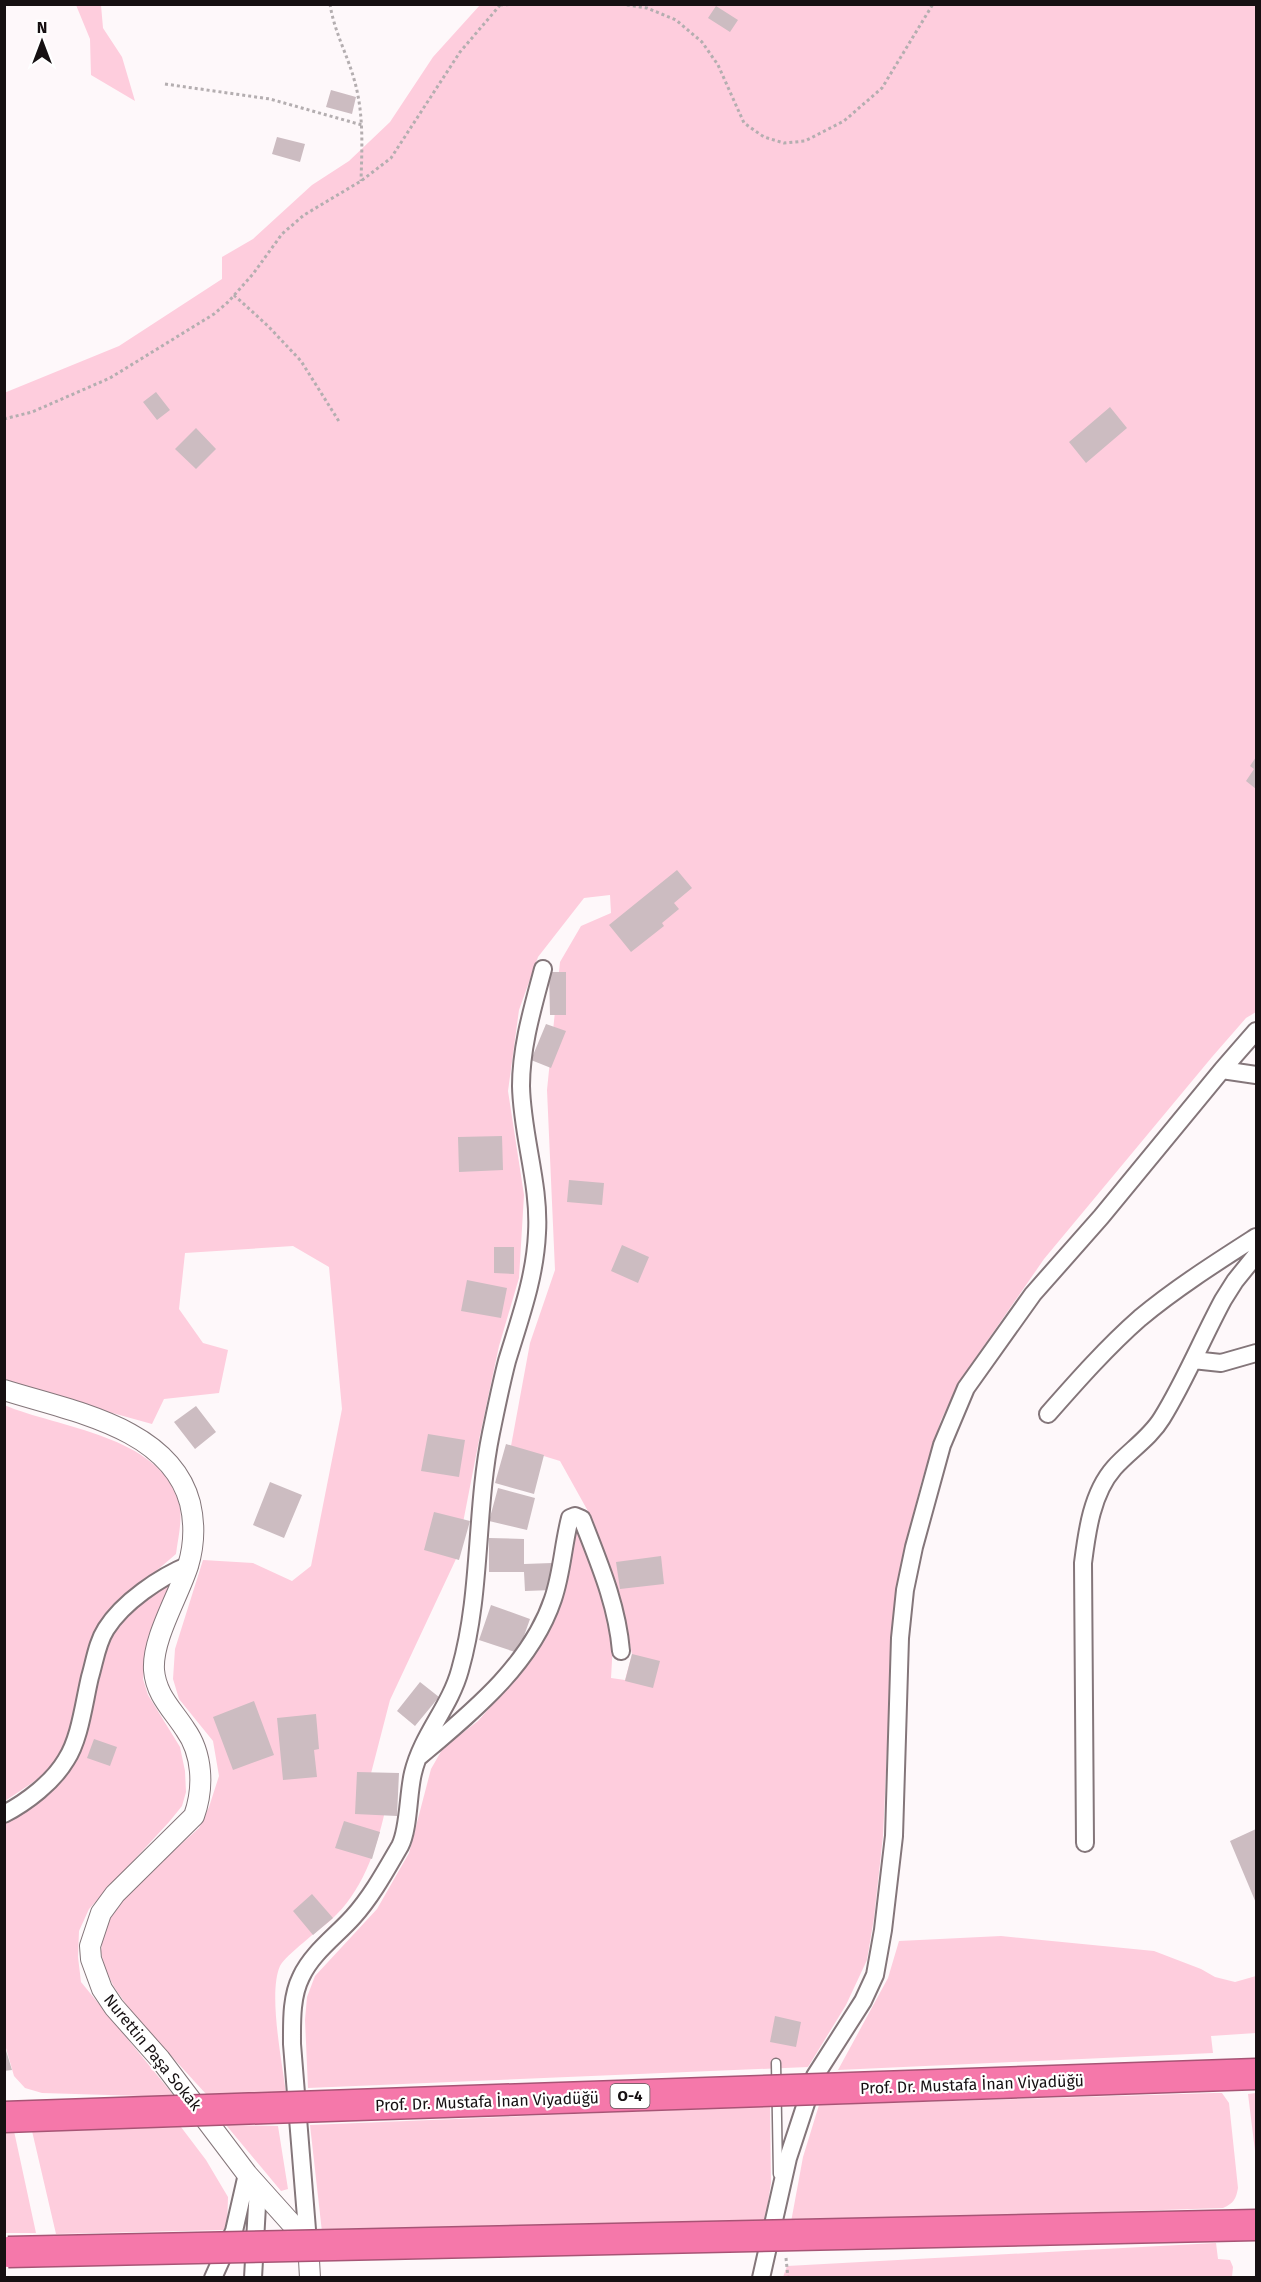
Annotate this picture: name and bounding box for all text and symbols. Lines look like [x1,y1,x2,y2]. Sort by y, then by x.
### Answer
north arrow [12,12,72,72]
text: N [37,18,47,37]
street label: Nurettin Paşa Sokak [99,1990,206,2116]
street label: Prof. Dr. Mustafa İnan Viyadüğü [860,2070,1084,2098]
road number: O-4 [610,2084,650,2108]
street label: Prof. Dr. Mustafa İnan Viyadüğü [375,2087,599,2115]

